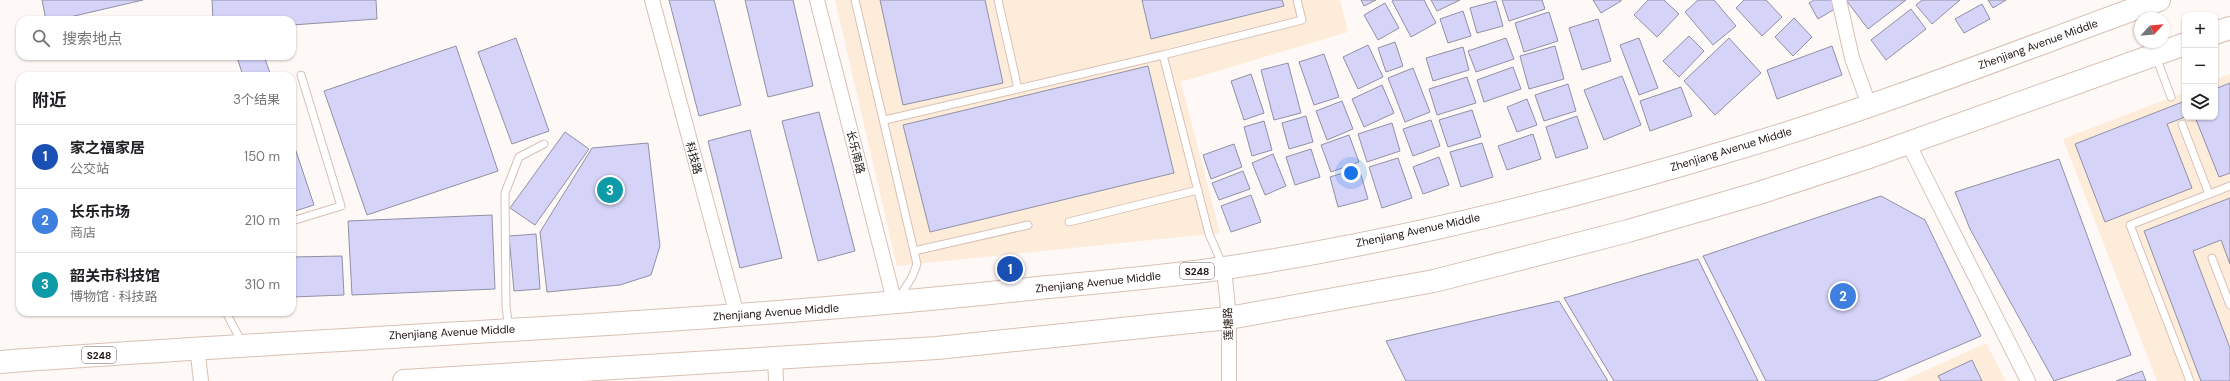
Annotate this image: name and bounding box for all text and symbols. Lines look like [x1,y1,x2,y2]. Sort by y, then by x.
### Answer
north arrow [2134,12,2170,48]
map controls [2182,12,2218,120]
button: + [2182,12,2218,48]
search box [16,16,296,60]
street label: Zhenjiang Avenue Middle [1976,16,2100,72]
icon: search [30,27,52,49]
text: 搜索地点 [62,29,122,49]
button: − [2182,48,2218,84]
button: layers [2182,84,2218,120]
text: 附近 [32,89,66,111]
text: 3个结果 [233,91,280,108]
street label: Zhenjiang Avenue Middle [1669,124,1793,174]
street label: 长乐南路 [844,129,868,175]
text: 家之福家居 [70,138,145,158]
street label: 科技路 [683,140,705,176]
text: 1 [43,148,47,165]
text: 150 m [244,148,280,165]
text: 公交站 [70,160,109,177]
your location [1341,163,1361,183]
pin: 3 [597,175,623,205]
text: 长乐市场 [70,202,130,222]
street label: Zhenjiang Avenue Middle [1355,210,1481,250]
text: 2 [41,212,49,229]
text: 210 m [245,212,280,229]
text: 商店 [70,224,96,241]
pin: 1 [997,254,1023,284]
road number: S248 [1180,263,1214,279]
text: 韶关市科技馆 [70,266,160,286]
street label: Zhenjiang Avenue Middle [1035,268,1161,296]
text: 3 [41,276,49,293]
text: 310 m [245,276,280,293]
pin: 2 [1830,281,1856,311]
text: 博物馆 · 科技路 [70,288,158,305]
street label: Zhenjiang Avenue Middle [713,301,839,323]
street label: 莲塘路 [1220,307,1236,341]
street label: Zhenjiang Avenue Middle [389,322,515,342]
road number: S248 [82,347,116,363]

